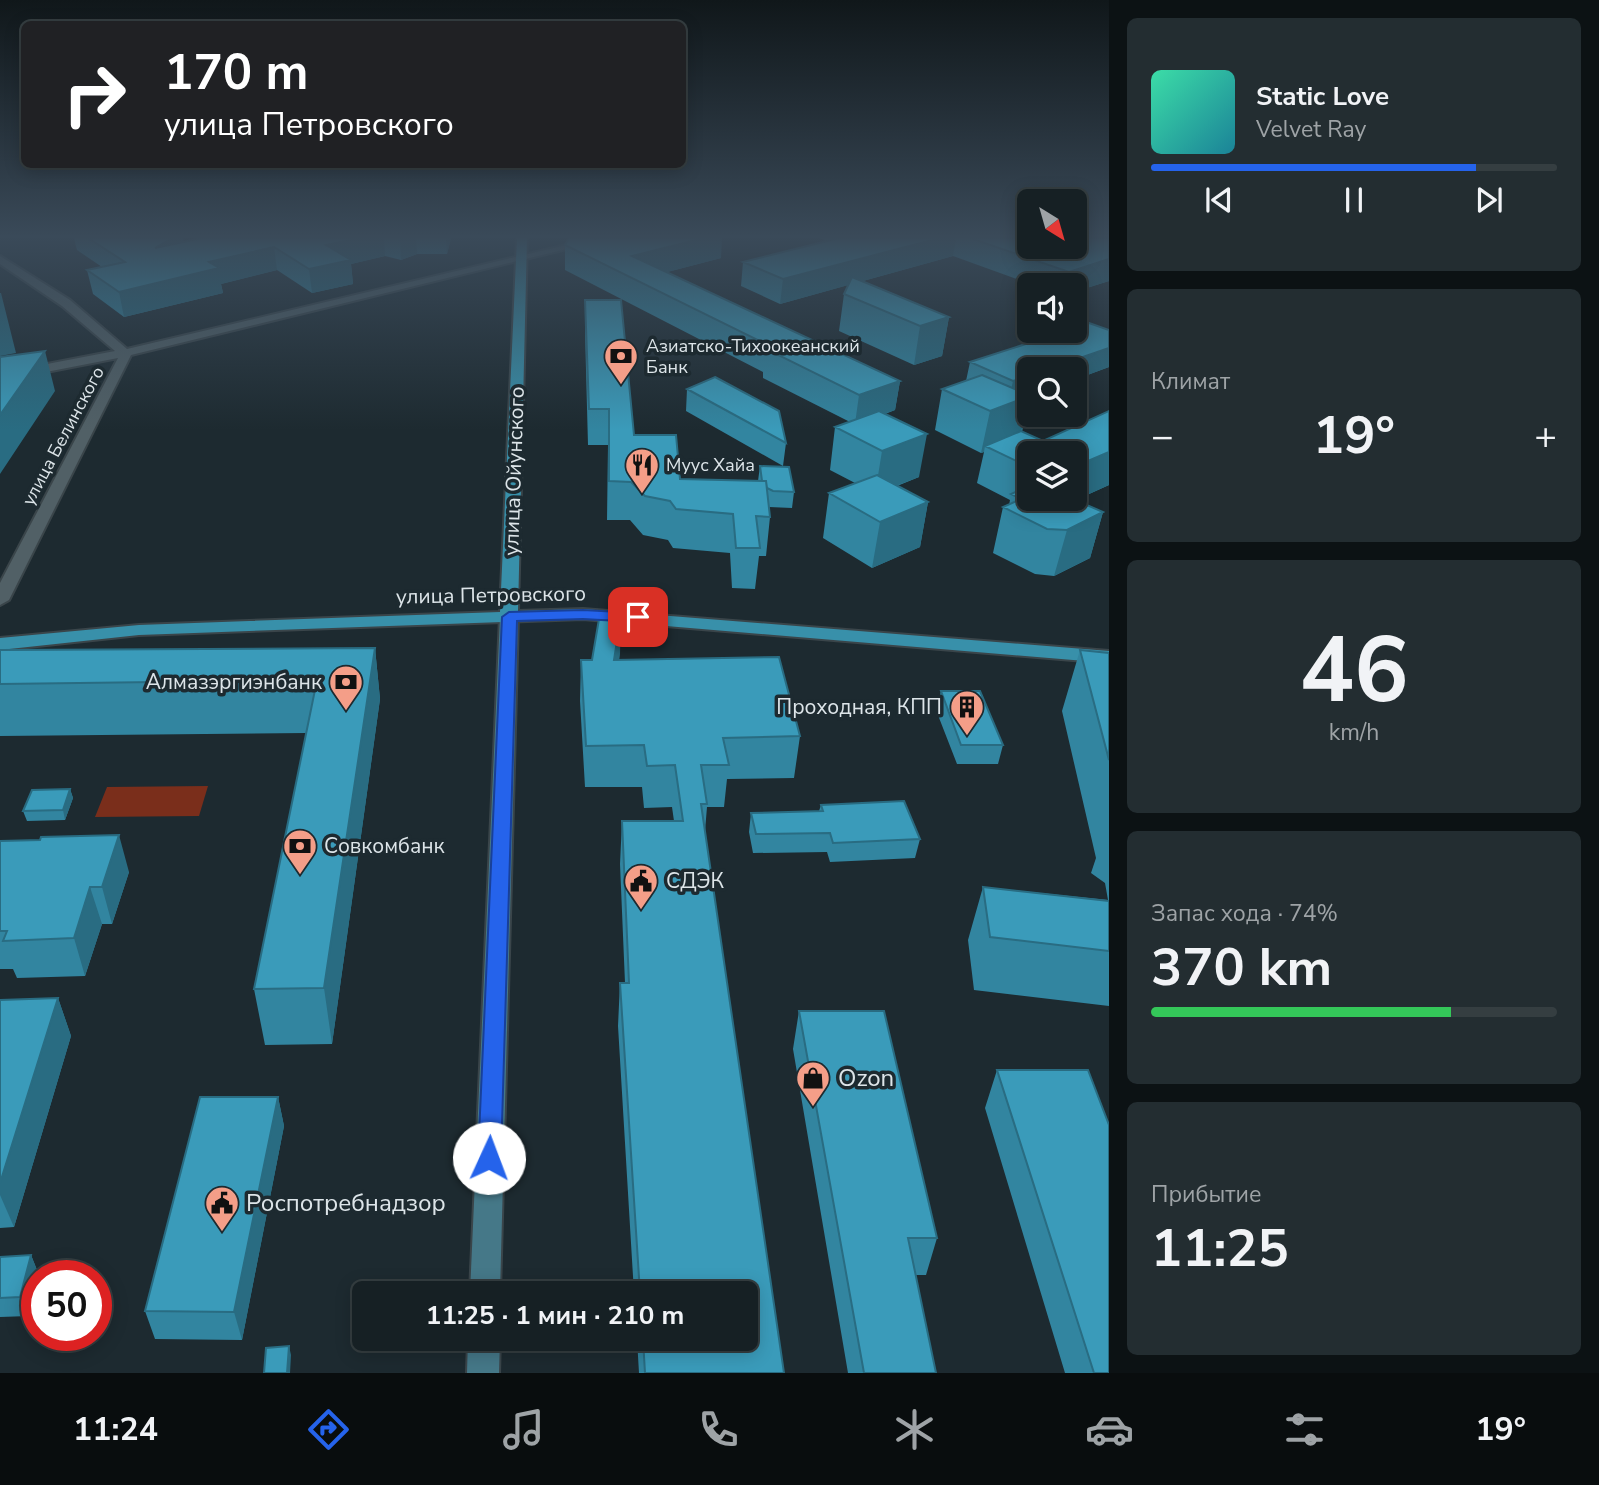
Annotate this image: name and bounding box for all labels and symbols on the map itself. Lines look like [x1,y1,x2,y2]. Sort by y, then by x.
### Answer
north arrow [1017,189,1087,259]
place label: Азиатско-Тихоокеанский Банк [646,334,860,379]
bank icon: Азиатско-Тихоокеанский Банк [602,337,640,386]
street label: улица Белинского [16,362,110,510]
street label: улица Ойунского [497,386,531,556]
restaurant icon: Муус Хайа [623,446,661,495]
place label: Муус Хайа [666,453,755,477]
street label: улица Петровского [396,579,586,611]
pin [608,587,668,647]
bank icon: Алмазэргиэнбанк [327,663,365,712]
place label: Алмазэргиэнбанк [146,668,323,696]
building icon: Проходная, КПП [948,688,986,737]
place label: Проходная, КПП [776,693,942,721]
bank icon: Совкомбанк [281,827,319,876]
place label: Совкомбанк [324,832,446,860]
public building icon: СДЭК [622,862,660,911]
place label: СДЭК [666,867,725,895]
shop icon: Ozon [794,1059,832,1108]
place label: Ozon [838,1062,894,1094]
position arrow [452,1121,526,1195]
public building icon: Роспотребнадзор [203,1184,241,1233]
place label: Роспотребнадзор [246,1187,446,1219]
speed limit sign: 50 [21,1260,112,1351]

